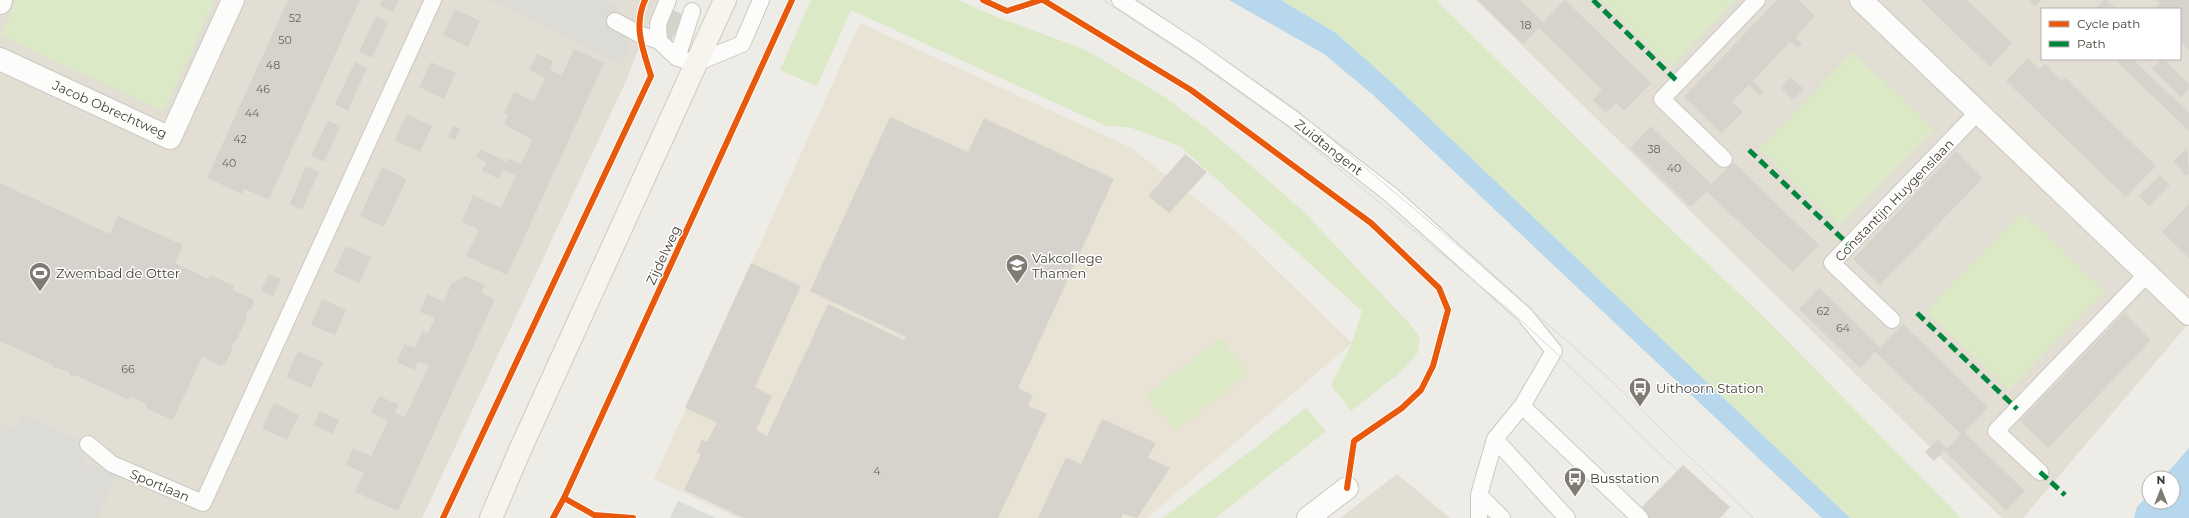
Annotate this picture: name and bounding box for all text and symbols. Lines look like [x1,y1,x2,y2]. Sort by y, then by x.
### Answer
legend [2041,8,2181,60]
house number: 52 [289,11,301,25]
text: Cycle path [2077,16,2140,31]
house number: 18 [1521,18,1532,32]
house number: 50 [278,33,292,47]
text: Path [2077,36,2106,51]
house number: 48 [266,58,280,72]
street label: Jacob Obrechtweg [49,76,170,141]
house number: 46 [256,82,270,96]
house number: 44 [245,106,260,120]
street label: Zuidtangent [1292,116,1366,178]
house number: 42 [233,132,247,146]
street label: Constantijn Huygenslaan [1831,136,1957,264]
house number: 38 [1647,142,1661,156]
house number: 40 [222,156,236,170]
house number: 40 [1667,161,1681,175]
street label: Zijdelweg [642,223,684,287]
place label: Vakcollege Thamen [1032,250,1103,281]
school or university icon: Vakcollege Thamen [1004,252,1030,285]
sports icon: Zwembad de Otter [27,260,53,293]
place label: Zwembad de Otter [56,265,180,281]
house number: 62 [1817,304,1829,318]
house number: 64 [1836,321,1851,335]
house number: 66 [121,362,135,376]
bus stop icon: Uithoorn Station [1627,375,1653,408]
place label: Uithoorn Station [1656,380,1764,396]
house number: 4 [873,464,881,478]
street label: Sportlaan [128,465,192,505]
bus stop icon: Busstation [1562,465,1588,498]
place label: Busstation [1590,470,1660,486]
north arrow [2141,470,2181,510]
text: N [2157,473,2165,487]

